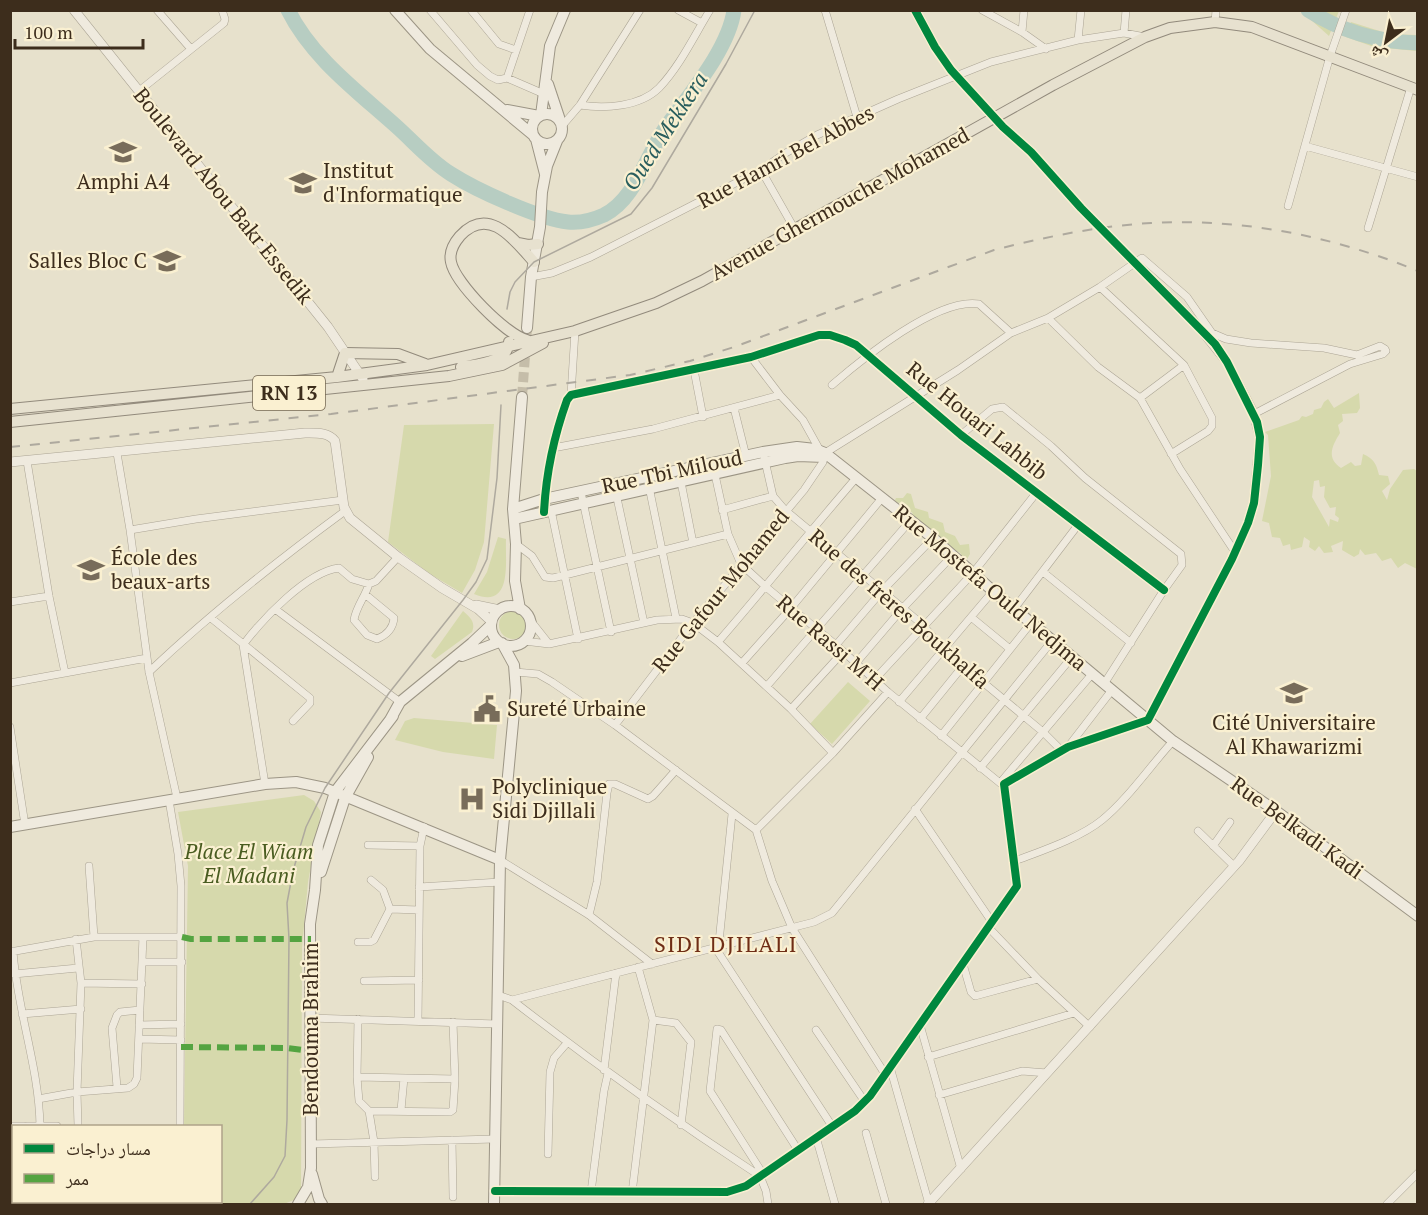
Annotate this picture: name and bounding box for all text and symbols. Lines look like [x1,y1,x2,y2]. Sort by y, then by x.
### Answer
scale bar [15,12,142,50]
north arrow [1356,12,1416,72]
text: 100 m [24,20,73,44]
text: ش [1365,41,1391,69]
water label: Oued Mekkera [616,66,714,195]
street label: Boulevard Abou Bakr Essedik [128,81,320,309]
street label: Rue Hamri Bel Abbes [692,98,879,214]
street label: Avenue Ghermouche Mohamed [705,120,974,286]
school or university icon: Amphi A4 [108,137,138,167]
place label: Institut d'Informatique [323,156,463,208]
place label: Amphi A4 [76,167,170,195]
school or university icon: Institut d'Informatique [288,168,318,198]
place label: Salles Bloc C [28,246,147,274]
school or university icon: Salles Bloc C [152,246,182,276]
street label: Rue Houari Lahbib [901,355,1054,486]
road number: RN 13 [253,376,325,410]
street label: Rue Tbi Miloud [599,442,745,500]
street label: Rue Mostefa Ould Nedjma [888,498,1094,677]
street label: Rue Gafour Mohamed [646,502,795,678]
street label: Rue des frères Boukhalfa [803,522,996,695]
place label: École des beaux-arts [111,543,210,595]
school or university icon: École des beaux-arts [76,555,106,585]
street label: Rue Rassi M'H [771,588,890,696]
school or university icon: Cité Universitaire Al Khawarizmi [1279,678,1309,708]
public building icon: Sureté Urbaine [472,694,502,724]
place label: Sureté Urbaine [507,694,646,722]
place label: Cité Universitaire Al Khawarizmi [1212,708,1376,760]
street label: Rue Belkadi Kadi [1226,770,1370,885]
place label: Polyclinique Sidi Djillali [492,772,607,824]
hospital icon: Polyclinique Sidi Djillali [457,784,487,814]
park label: Place El Wiam El Madani [183,837,314,889]
district label: SIDI DJILALI [654,929,798,958]
street label: Bendouma Brahim [296,942,324,1116]
legend [12,1125,222,1203]
text: مسار دراجات [66,1136,151,1160]
text: ممر [65,1166,89,1190]

